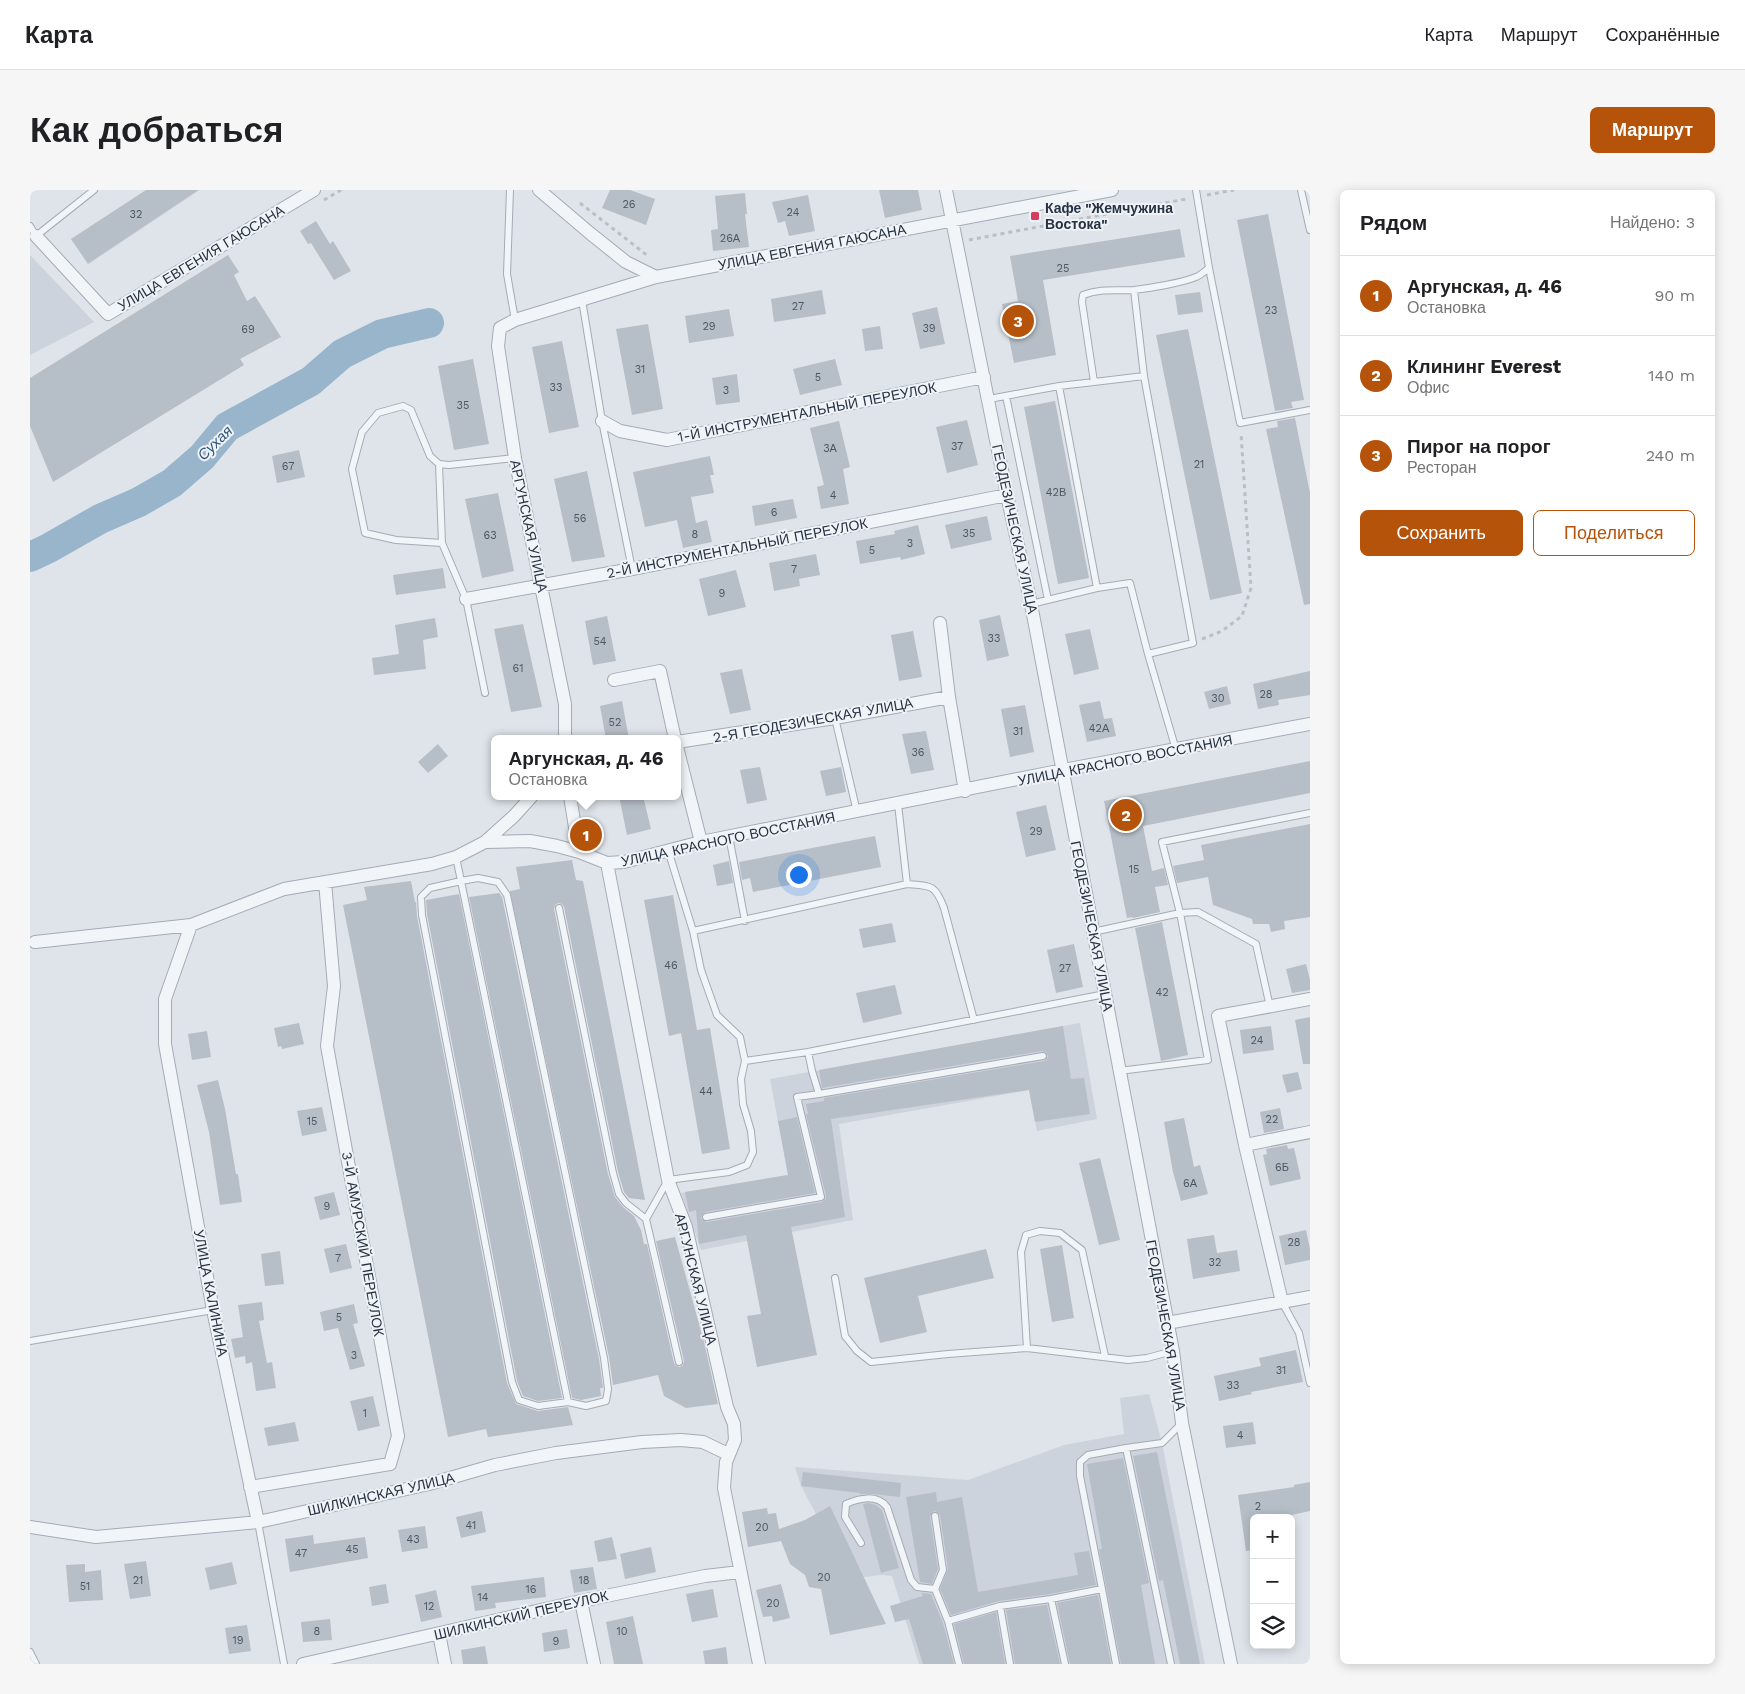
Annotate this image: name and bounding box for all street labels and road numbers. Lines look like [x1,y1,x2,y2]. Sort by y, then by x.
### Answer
street label: УЛИЦА ЕВГЕНИЯ ГАЮСАНА [115,202,288,314]
street label: УЛИЦА ЕВГЕНИЯ ГАЮСАНА [717,221,908,273]
street label: 1-Й ИНСТРУМЕНТАЛЬНЫЙ ПЕРЕУЛОК [676,378,938,445]
street label: ГЕОДЕЗИЧЕСКАЯ УЛИЦА [989,443,1041,616]
street label: АРГУНСКАЯ УЛИЦА [507,458,551,594]
street label: 2-Й ИНСТРУМЕНТАЛЬНЫЙ ПЕРЕУЛОК [605,514,870,581]
street label: 2-Я ГЕОДЕЗИЧЕСКАЯ УЛИЦА [712,694,915,746]
street label: УЛИЦА КРАСНОГО ВОССТАНИЯ [1016,731,1234,789]
street label: УЛИЦА КРАСНОГО ВОССТАНИЯ [619,808,837,870]
street label: ГЕОДЕЗИЧЕСКАЯ УЛИЦА [1068,840,1116,1013]
street label: 3-Й АМУРСКИЙ ПЕРЕУЛОК [339,1150,388,1338]
street label: АРГУНСКАЯ УЛИЦА [672,1212,720,1347]
street label: УЛИЦА КАЛИНИНА [191,1228,231,1358]
street label: ГЕОДЕЗИЧЕСКАЯ УЛИЦА [1143,1238,1189,1412]
street label: ШИЛКИНСКАЯ УЛИЦА [306,1469,457,1519]
street label: ШИЛКИНСКИЙ ПЕРЕУЛОК [432,1586,610,1643]

